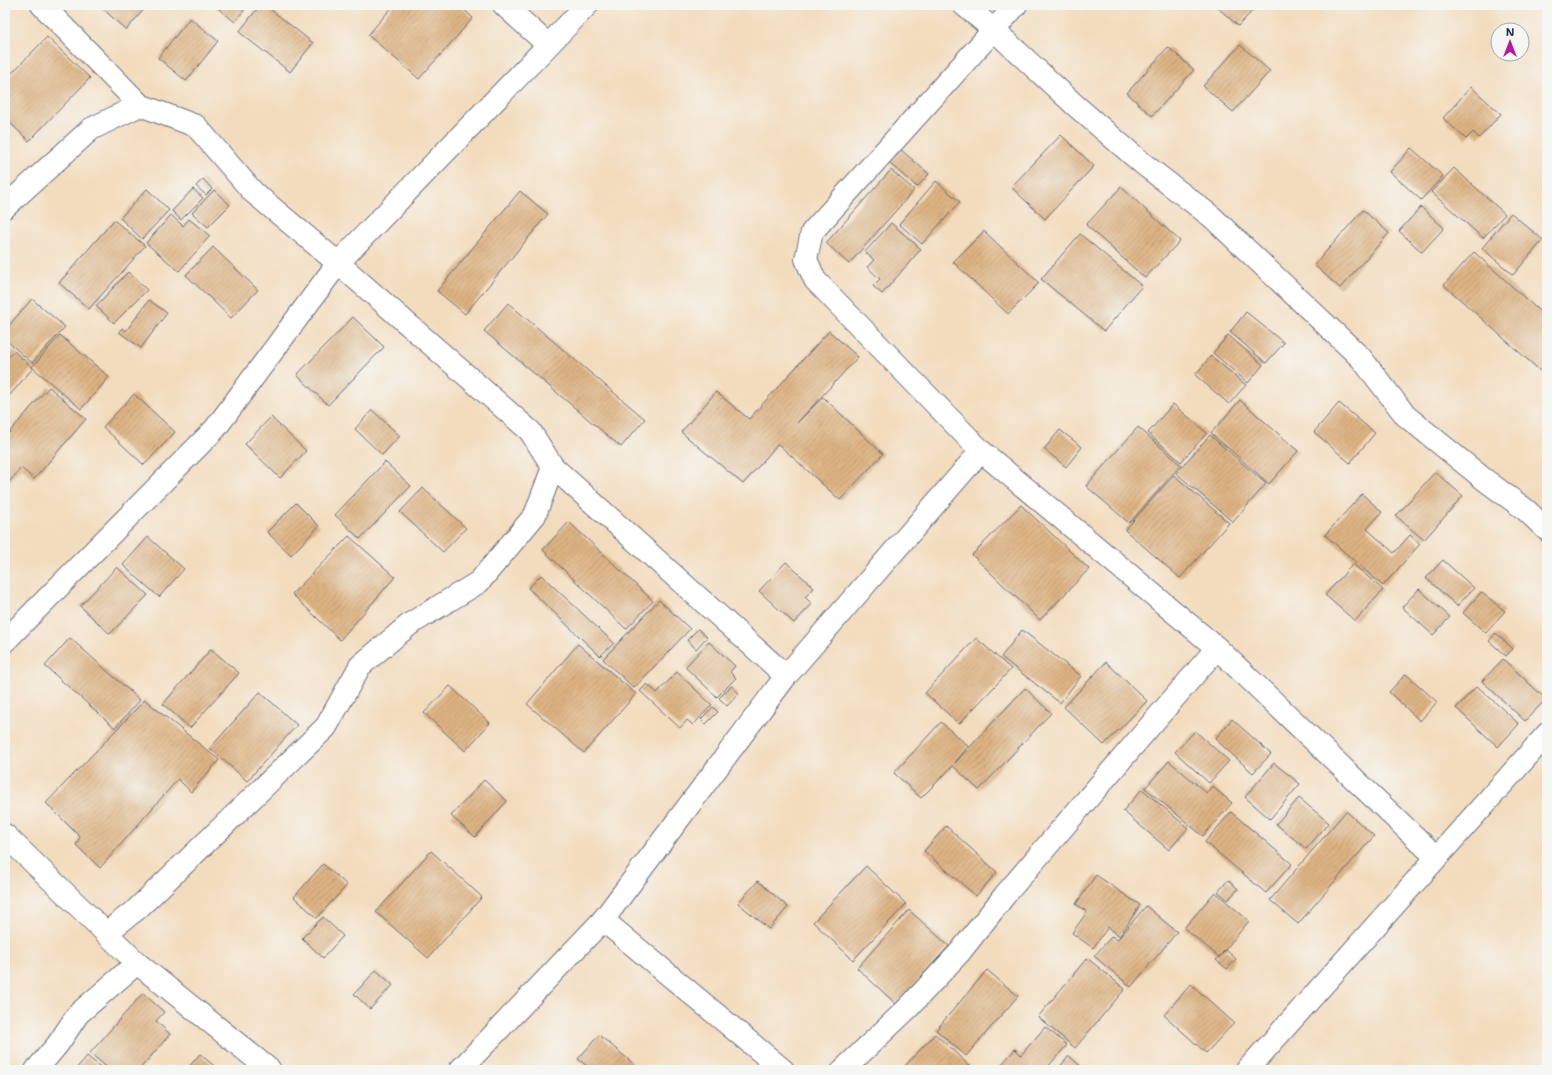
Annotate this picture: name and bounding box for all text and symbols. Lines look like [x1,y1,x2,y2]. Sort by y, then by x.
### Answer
north arrow [1490,22,1530,62]
text: N [1506,25,1515,40]

